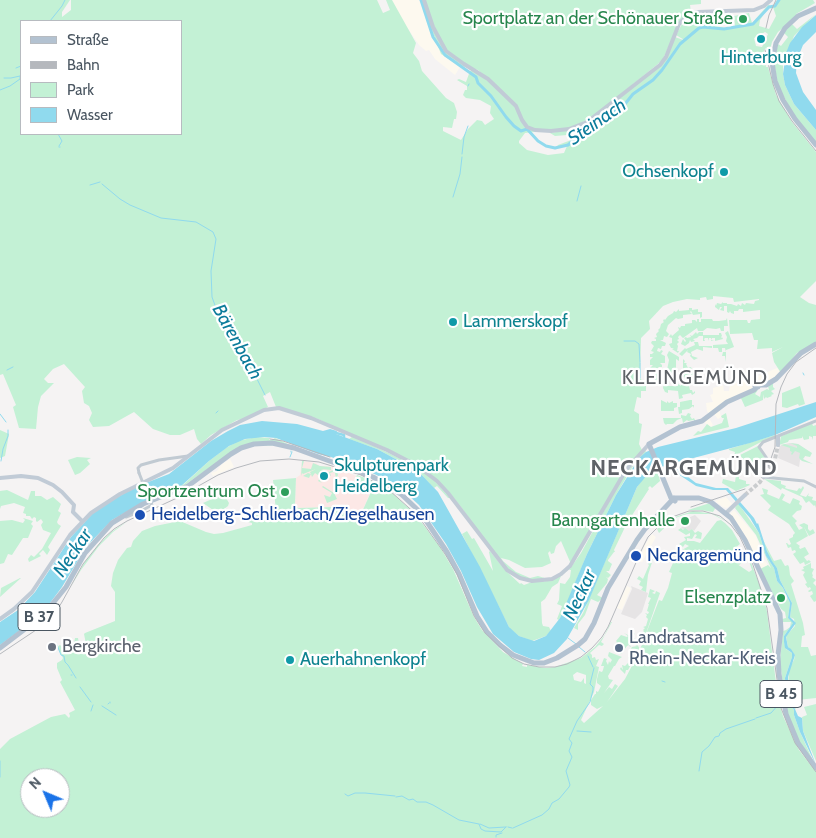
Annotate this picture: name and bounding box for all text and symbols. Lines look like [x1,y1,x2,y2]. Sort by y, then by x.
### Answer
place label: Sportplatz an der Schönauer Straße [462,8,733,30]
marker: Sportplatz an der Schönauer Straße [737,13,749,25]
legend [20,20,182,135]
text: Straße [67,31,109,49]
marker: Hinterburg [755,33,767,45]
place label: Hinterburg [720,47,802,69]
text: Bahn [67,56,100,74]
text: Park [67,81,94,99]
water label: Steinach [563,94,631,150]
text: Wasser [67,106,113,124]
place label: Ochsenkopf [622,161,714,183]
marker: Ochsenkopf [718,166,730,178]
water label: Bärenbach [207,300,267,384]
place label: Lammerskopf [463,311,568,333]
marker: Lammerskopf [447,316,459,328]
district label: KLEINGEMÜND [620,366,770,390]
place label: Skulpturenpark Heidelberg [334,455,449,498]
district label: NECKARGEMÜND [589,456,779,482]
marker: Skulpturenpark Heidelberg [318,470,330,482]
place label: Sportzentrum Ost [137,481,275,503]
marker: Sportzentrum Ost [279,486,291,498]
place label: Heidelberg-Schlierbach/Ziegelhausen [151,504,435,526]
marker: Heidelberg-Schlierbach/Ziegelhausen [133,508,147,522]
place label: Banngartenhalle [551,510,675,532]
marker: Banngartenhalle [679,515,691,527]
water label: Neckar [49,525,97,581]
place label: Neckargemünd [647,545,762,567]
marker: Neckargemünd [629,549,643,563]
water label: Neckar [558,566,602,624]
place label: Elsenzplatz [684,587,771,609]
marker: Elsenzplatz [775,592,787,604]
road number: B 37 [18,604,60,630]
place label: Landratsamt Rhein-Neckar-Kreis [629,627,776,670]
place label: Bergkirche [62,636,141,658]
marker: Bergkirche [46,641,58,653]
marker: Landratsamt Rhein-Neckar-Kreis [613,642,625,654]
place label: Auerhahnenkopf [300,649,426,671]
marker: Auerhahnenkopf [284,654,296,666]
road number: B 45 [760,681,802,708]
north arrow [20,768,70,818]
text: N [25,773,45,793]

